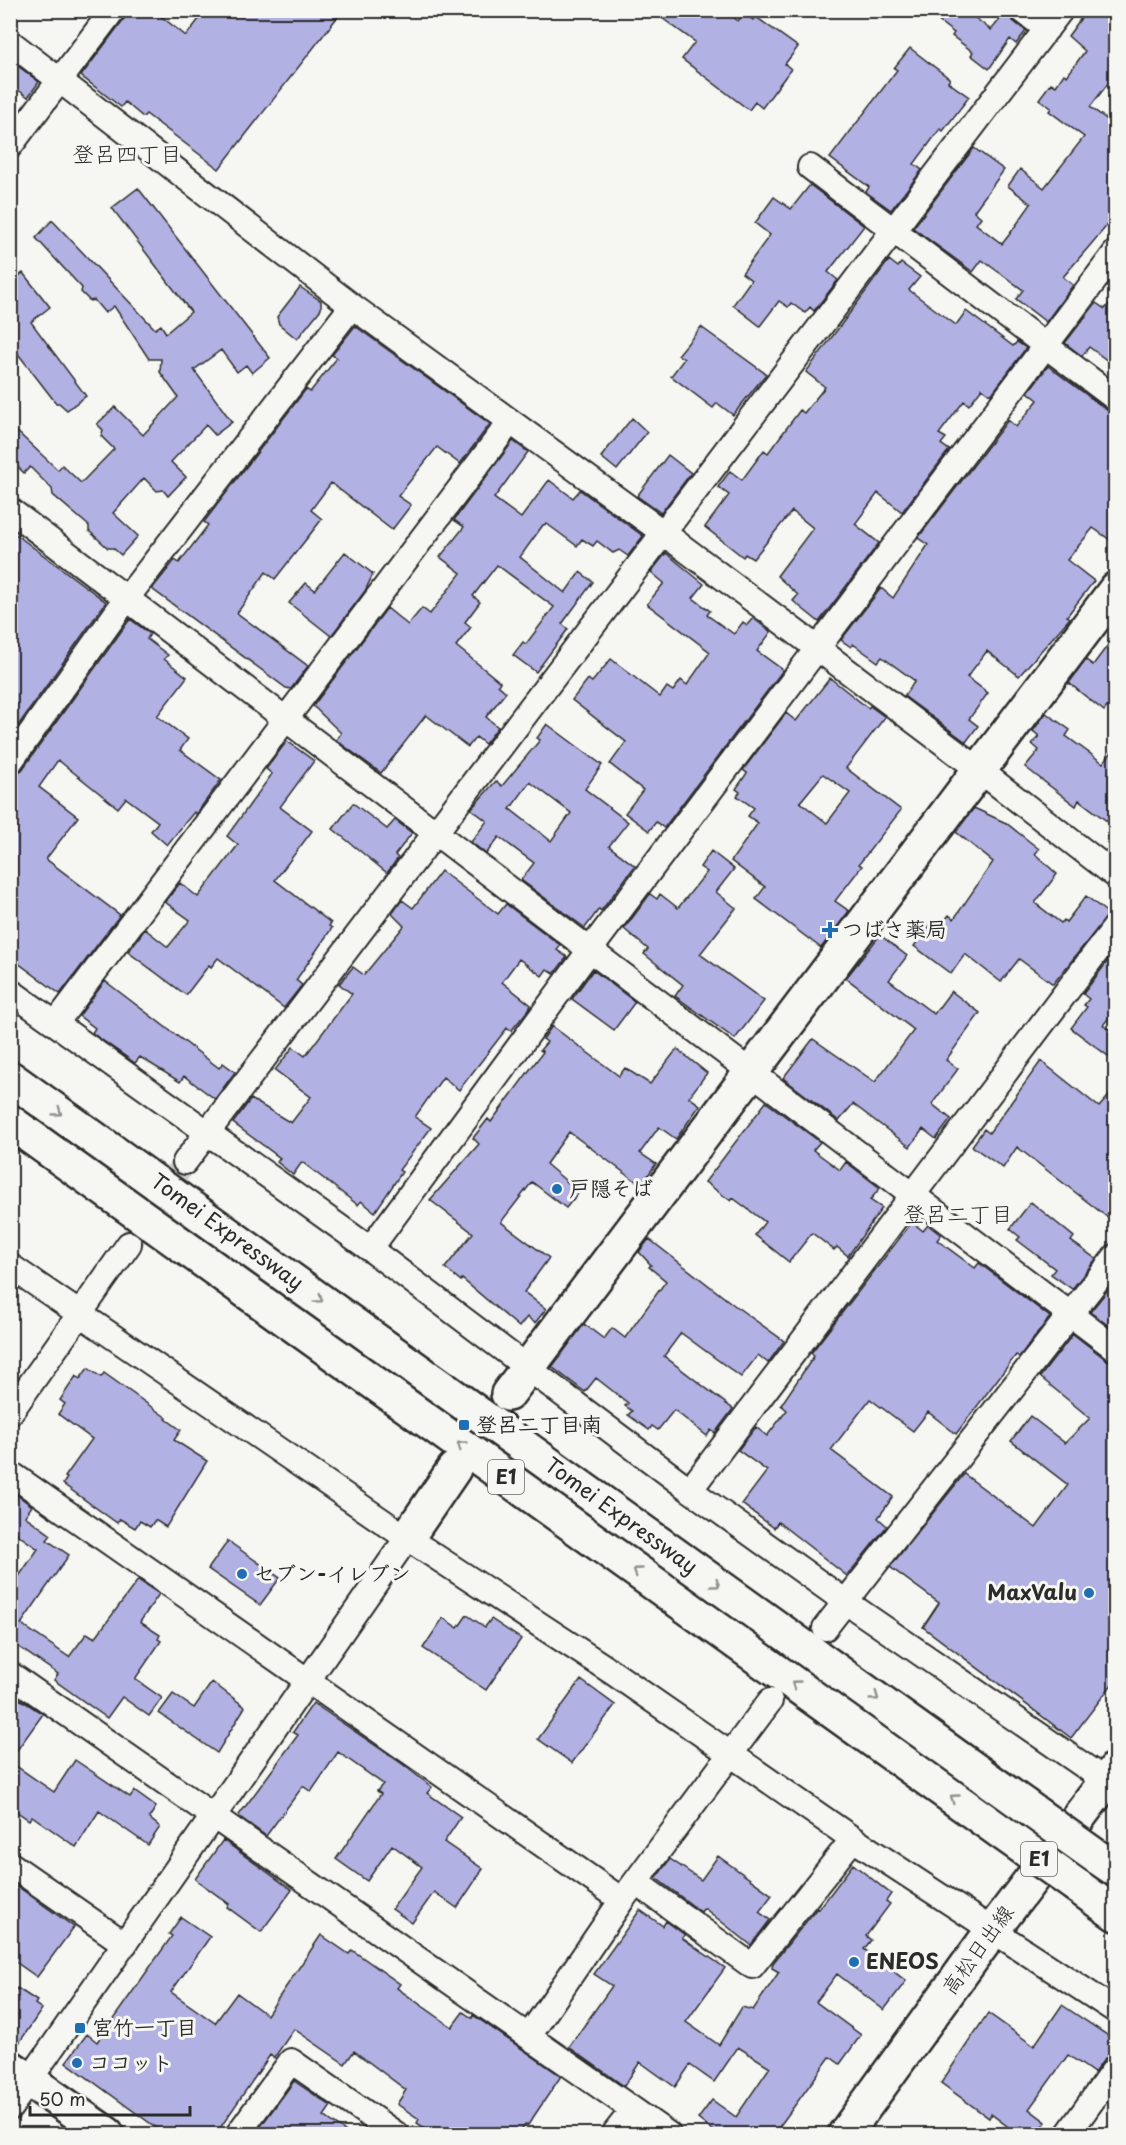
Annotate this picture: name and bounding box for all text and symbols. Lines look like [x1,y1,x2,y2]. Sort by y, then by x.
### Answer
district label: 登呂四丁目 [72,136,182,169]
place label: つばさ薬局 [842,912,947,944]
marker: つばさ薬局 [823,923,837,937]
one-way arrow [52,1104,63,1115]
street label: Tomei Expressway [145,1164,311,1297]
place label: 戸隠そば [569,1171,653,1203]
marker: 戸隠そば [550,1182,564,1196]
district label: 登呂二丁目 [903,1196,1013,1229]
one-way arrow [313,1291,324,1302]
place label: 登呂二丁目南 [476,1407,602,1439]
marker: 登呂二丁目南 [457,1418,471,1432]
one-way arrow [457,1441,468,1452]
street label: Tomei Expressway [539,1448,705,1581]
road number: E1 [488,1460,524,1494]
place label: セブン-イレブン [254,1556,411,1588]
marker: セブン-イレブン [235,1567,249,1581]
one-way arrow [632,1567,643,1578]
place label: MaxValu [987,1575,1077,1607]
one-way arrow [710,1577,721,1588]
marker: MaxValu [1082,1586,1096,1600]
one-way arrow [791,1680,802,1691]
one-way arrow [868,1690,879,1701]
one-way arrow [949,1794,960,1805]
road number: E1 [1021,1842,1057,1876]
street label: 高松日出線 [933,1897,1020,2001]
place label: ENEOS [866,1944,939,1976]
marker: ENEOS [847,1955,861,1969]
place label: 宮竹一丁目 [92,2010,197,2042]
marker: 宮竹一丁目 [73,2021,87,2035]
place label: ココット [89,2045,173,2077]
marker: ココット [70,2056,84,2070]
scale bar [30,2079,190,2117]
text: 50 m [39,2085,86,2112]

